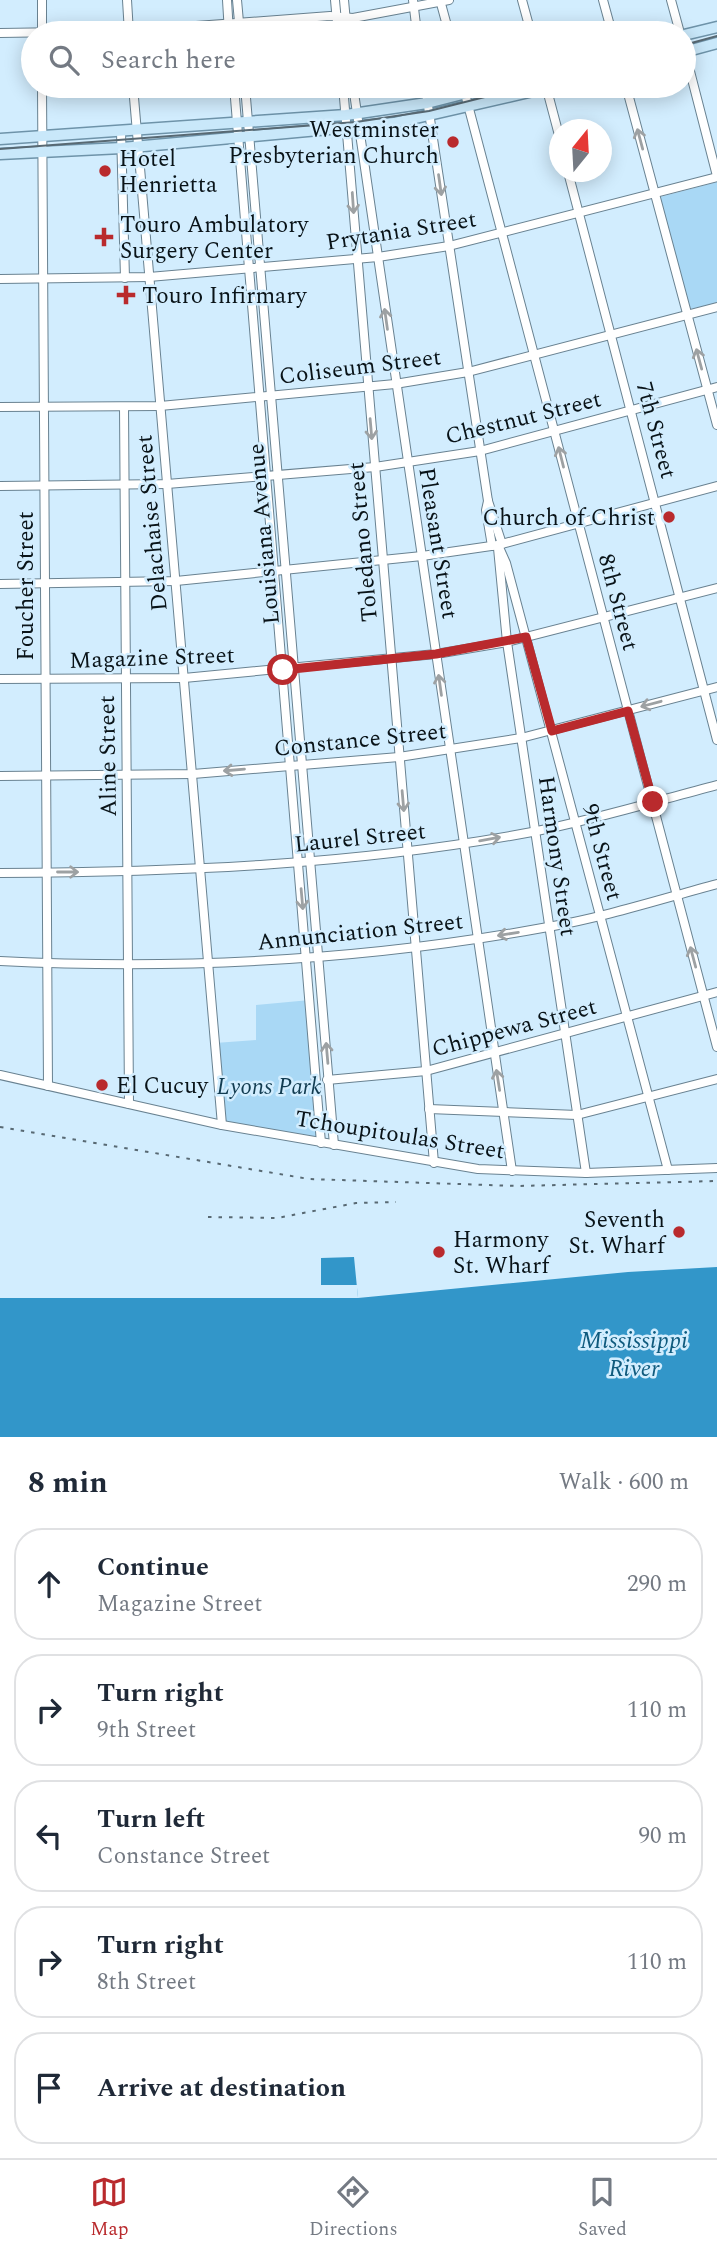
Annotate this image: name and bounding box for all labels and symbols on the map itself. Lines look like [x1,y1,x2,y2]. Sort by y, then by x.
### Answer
place label: Westminster Presbyterian Church [228,113,439,174]
north arrow [549,119,612,182]
one-way arrow [633,128,646,150]
marker: Westminster Presbyterian Church [445,134,461,150]
place label: Hotel Henrietta [119,142,217,203]
marker: Hotel Henrietta [97,163,113,179]
one-way arrow [433,173,446,196]
one-way arrow [347,191,360,213]
street label: Prytania Street [324,202,479,261]
place label: Touro Ambulatory Surgery Center [120,208,309,269]
marker: Touro Ambulatory Surgery Center [94,227,114,247]
place label: Touro Infirmary [142,279,307,314]
marker: Touro Infirmary [116,285,136,305]
one-way arrow [379,308,392,331]
street label: Coliseum Street [277,340,443,395]
one-way arrow [692,348,705,370]
street label: 7th Street [626,378,685,483]
street label: Chestnut Street [442,382,605,455]
one-way arrow [365,418,378,440]
street label: Delachaise Street [127,433,178,612]
street label: Louisiana Avenue [239,442,290,626]
one-way arrow [554,446,567,469]
street label: Toledano Street [339,460,388,623]
street label: Pleasant Street [408,465,467,621]
place label: Church of Christ [482,501,655,536]
marker: Church of Christ [661,509,677,525]
street label: Foucher Street [9,511,44,661]
street label: 8th Street [588,550,647,655]
street label: Magazine Street [69,638,235,679]
route start [267,654,298,685]
one-way arrow [433,674,446,697]
street label: Aline Street [90,695,127,817]
one-way arrow [640,698,663,711]
street label: Constance Street [272,714,448,767]
one-way arrow [223,764,246,777]
street label: Harmony Street [528,774,585,939]
route end [637,786,668,817]
one-way arrow [397,789,410,812]
street label: 9th Street [572,800,631,905]
street label: Laurel Street [293,814,428,863]
one-way arrow [478,832,501,845]
one-way arrow [56,865,79,879]
one-way arrow [296,887,309,909]
street label: Annunciation Street [255,904,465,961]
one-way arrow [497,927,520,940]
one-way arrow [686,946,699,969]
street label: Chippewa Street [428,990,601,1067]
one-way arrow [320,1042,333,1065]
place label: El Cucuy [116,1069,209,1104]
one-way arrow [492,1069,505,1092]
park label: Lyons Park [217,1070,322,1105]
marker: El Cucuy [94,1077,110,1093]
street label: Tchoupitoulas Street [292,1102,507,1169]
place label: Seventh St. Wharf [569,1203,667,1264]
place label: Harmony St. Wharf [453,1223,552,1284]
marker: Seventh St. Wharf [671,1224,687,1240]
marker: Harmony St. Wharf [431,1244,447,1260]
water label: Mississippi River [580,1323,688,1387]

